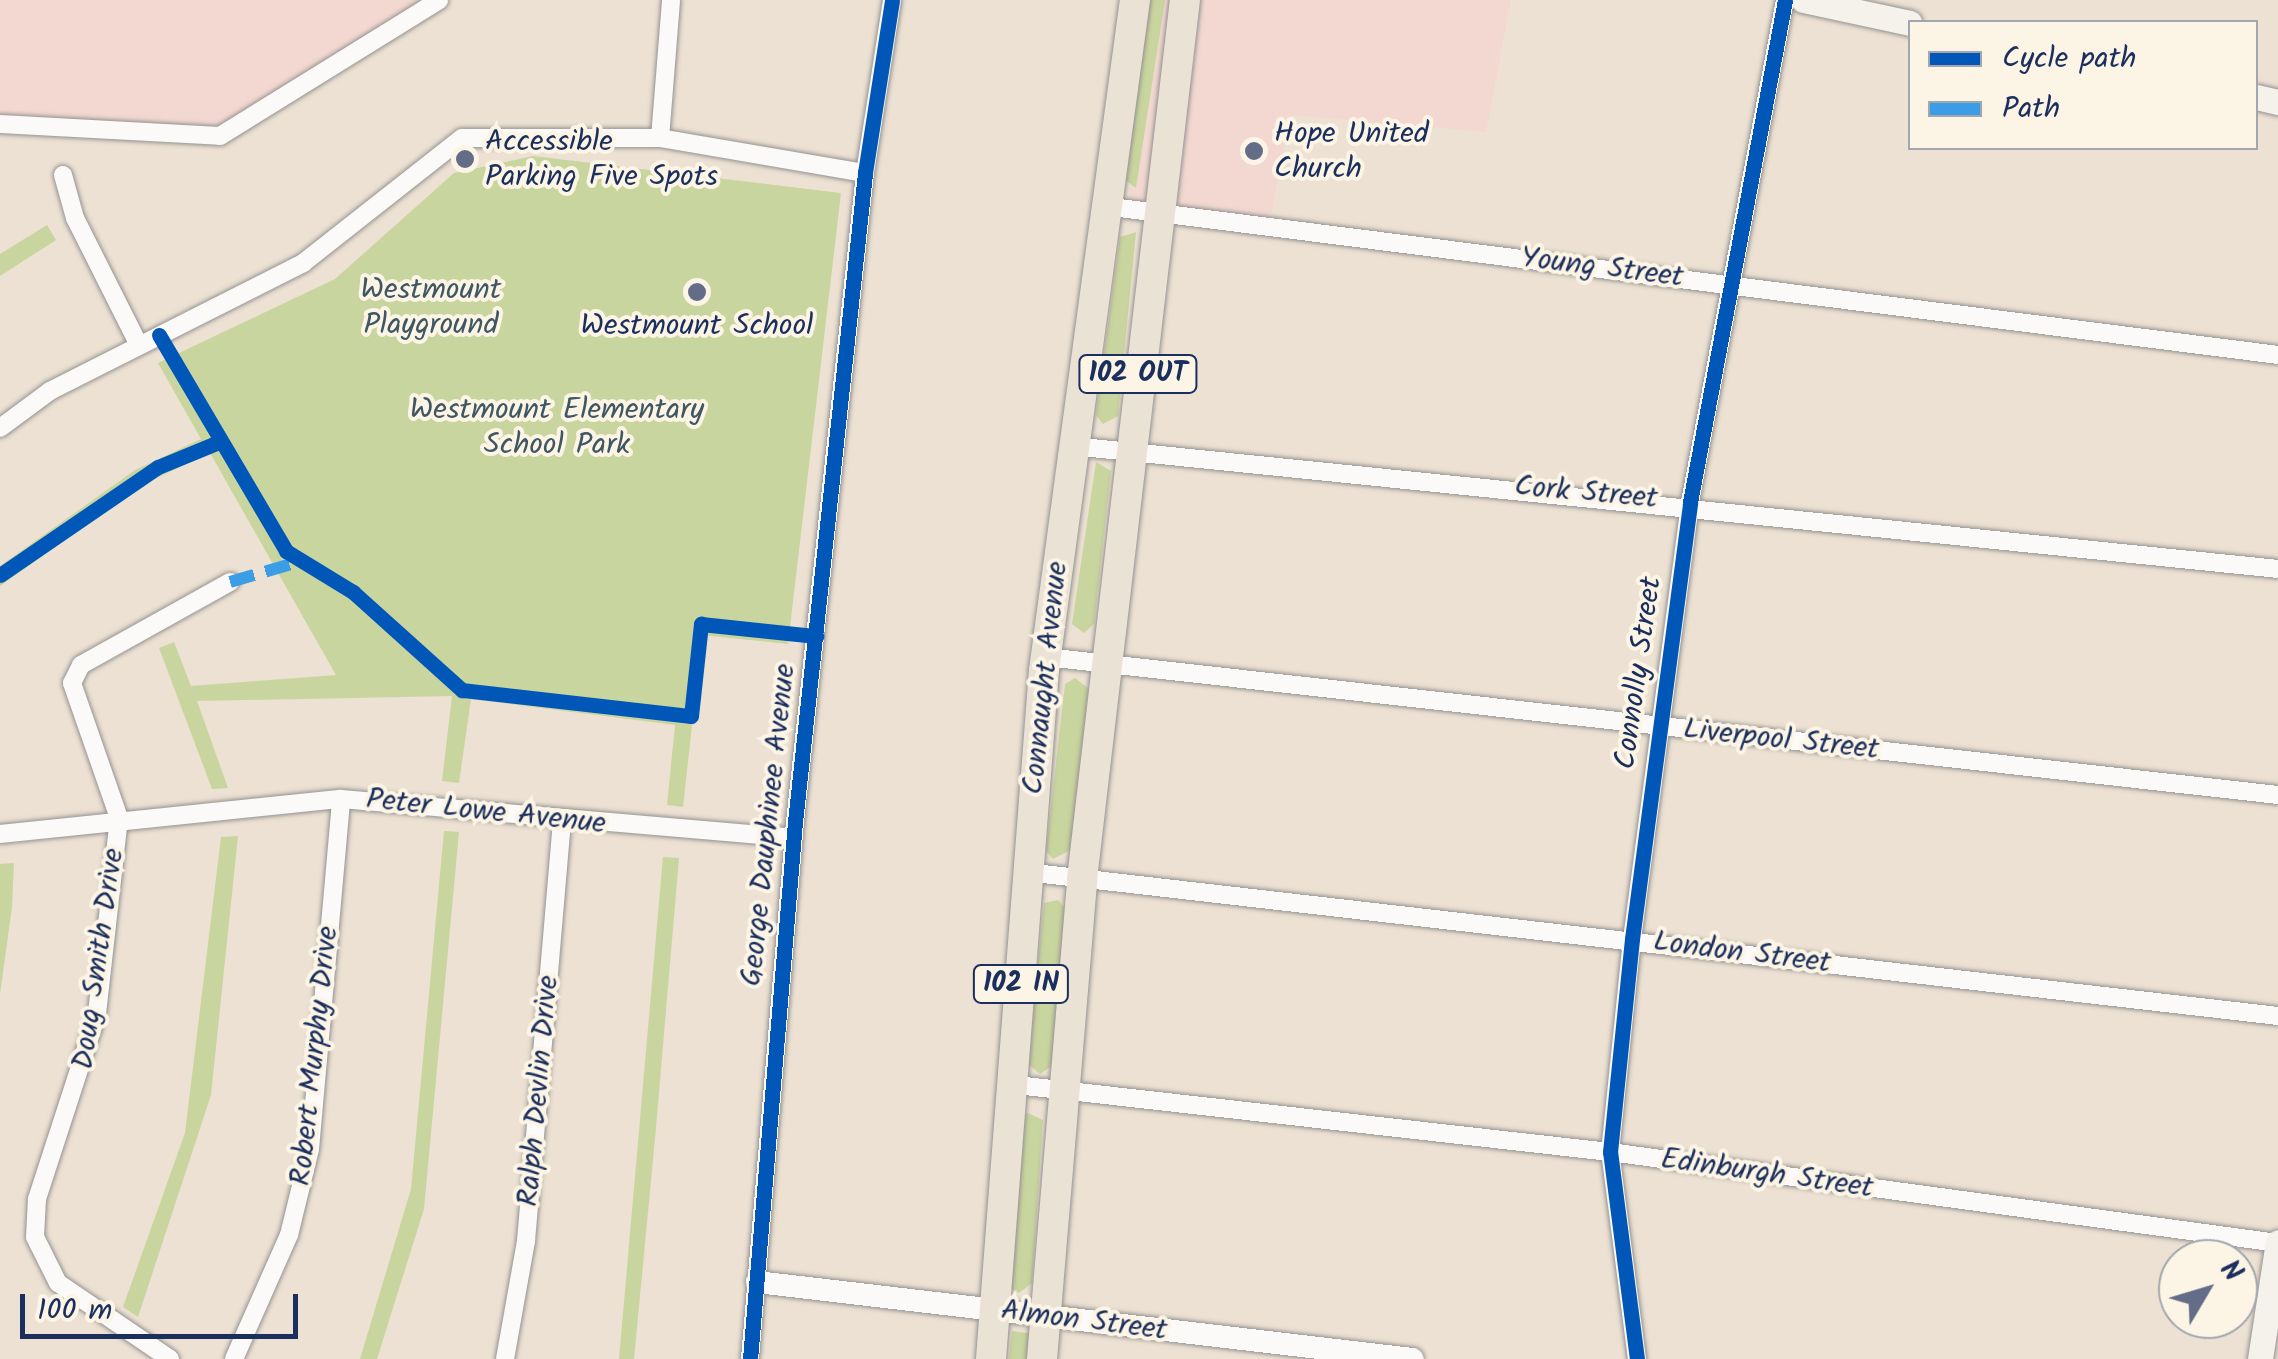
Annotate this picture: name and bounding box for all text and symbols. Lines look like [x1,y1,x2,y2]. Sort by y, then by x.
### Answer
legend [1908,20,2258,150]
text: Cycle path [2002,35,2136,83]
text: Path [2002,85,2060,133]
place label: Hope United Church [1274,116,1429,186]
place label: Accessible Parking Five Spots [485,124,718,194]
marker: Hope United Church [1243,140,1265,162]
marker: Accessible Parking Five Spots [454,148,476,170]
street label: Young Street [1519,240,1685,296]
park label: Westmount Playground [361,272,501,342]
marker: Westmount School [686,281,708,303]
place label: Westmount School [581,308,813,344]
road number: 102 OUT [1078,351,1198,397]
park label: Westmount Elementary School Park [410,392,704,462]
street label: Cork Street [1513,469,1659,517]
street label: Connaught Avenue [1016,560,1076,796]
street label: Connolly Street [1608,574,1670,772]
street label: George Dauphinee Avenue [734,662,804,988]
street label: Liverpool Street [1681,712,1881,768]
street label: Peter Lowe Avenue [364,782,608,842]
street label: Doug Smith Drive [66,846,132,1072]
street label: Robert Murphy Drive [283,924,347,1188]
street label: London Street [1651,924,1833,982]
road number: 102 IN [971,961,1071,1007]
street label: Ralph Devlin Drive [511,974,567,1208]
street label: Edinburgh Street [1658,1141,1876,1207]
north arrow [2158,1239,2258,1339]
text: N [2207,1251,2254,1292]
scale bar [25,1274,302,1336]
text: 100 m [37,1287,112,1335]
street label: Almon Street [999,1293,1169,1349]

